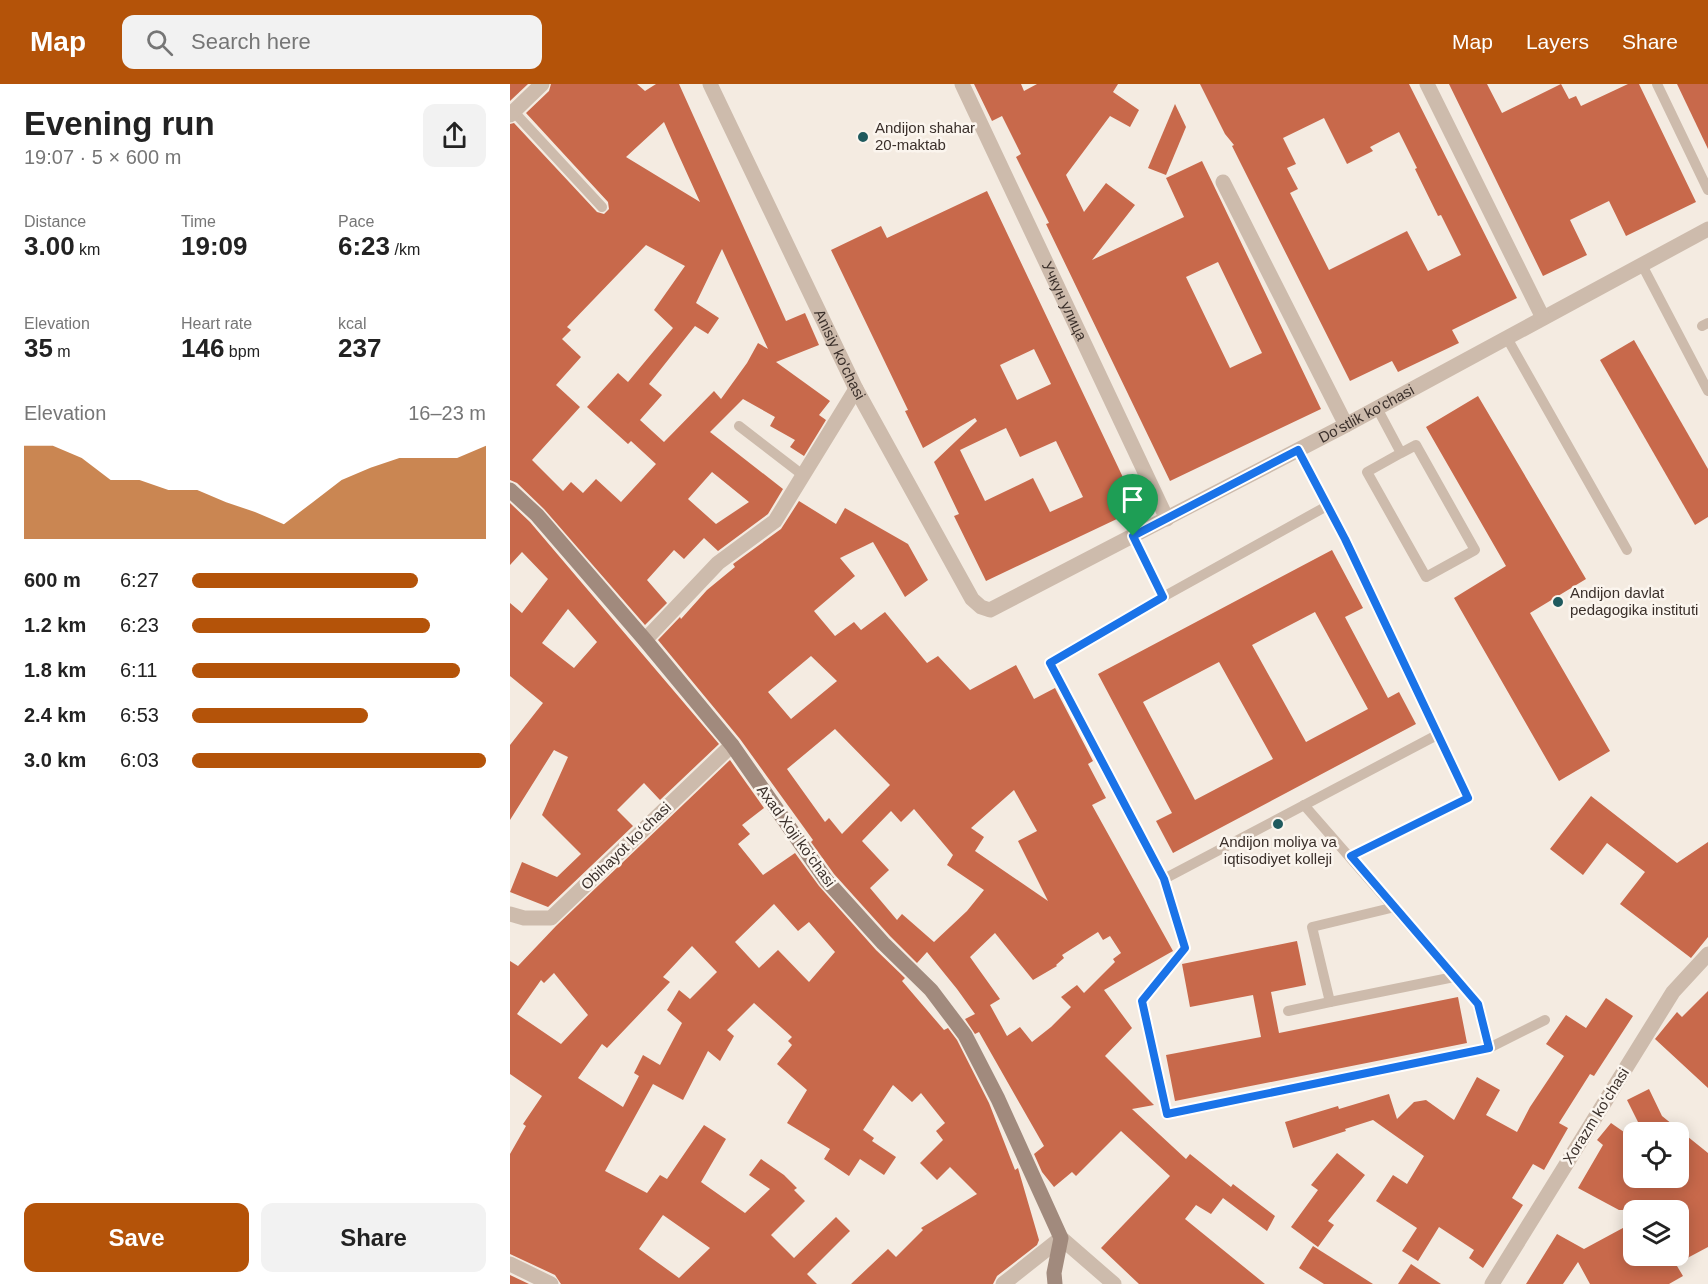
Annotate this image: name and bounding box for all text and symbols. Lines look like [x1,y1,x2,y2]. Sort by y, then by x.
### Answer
search box [122,15,542,69]
text: Map [30,26,86,57]
icon: search [143,26,176,59]
text: Search here [191,29,311,54]
text: Map [1452,30,1493,53]
text: Layers [1526,30,1589,53]
text: Share [1622,30,1678,53]
button: share [423,104,486,167]
text: Evening run [24,105,215,142]
place label: Andijon shahar 20-maktab [875,119,975,153]
marker: Andijon shahar 20-maktab [856,130,870,144]
text: 19:07 · 5 × 600 m [24,146,181,168]
text: Distance [24,213,86,230]
text: Time [181,213,216,230]
text: Pace [338,213,374,230]
text: 3.00 [24,231,75,261]
text: 19:09 [181,231,248,261]
text: 6:23 [338,231,390,261]
text: km [75,241,100,258]
text: /km [390,241,420,258]
street label: Учкун улица [1039,259,1091,344]
street label: Anisiy ko'chasi [811,307,869,402]
text: Elevation [24,315,90,332]
text: Heart rate [181,315,252,332]
text: kcal [338,315,366,332]
text: 35 [24,333,53,363]
text: 146 [181,333,224,363]
text: 237 [338,333,381,363]
text: m [53,343,71,360]
text: bpm [224,343,260,360]
street label: Do'stlik ko'chasi [1315,381,1417,446]
text: Elevation [24,402,106,424]
text: 16–23 m [408,402,486,424]
pin [1107,474,1158,536]
icon: arrive [1116,483,1149,516]
text: 600 m [24,569,81,591]
text: 6:27 [120,569,159,591]
place label: Andijon davlat pedagogika instituti [1570,584,1698,618]
marker: Andijon davlat pedagogika instituti [1551,595,1565,609]
text: 1.2 km [24,614,86,636]
text: 6:23 [120,614,159,636]
text: 1.8 km [24,659,86,681]
text: 6:11 [120,659,157,681]
text: 2.4 km [24,704,86,726]
text: 6:53 [120,704,159,726]
text: 3.0 km [24,749,86,771]
text: 6:03 [120,749,159,771]
street label: Axad Xoji koʻchasi [754,781,839,890]
street label: Obihayot koʻchasi [577,798,674,893]
marker: Andijon moliya va iqtisodiyet kolleji [1271,817,1285,831]
place label: Andijon moliya va iqtisodiyet kolleji [1219,833,1337,867]
street label: Xorazm koʻchasi [1559,1065,1632,1167]
map controls [1623,1122,1689,1266]
button: locate [1623,1122,1689,1188]
button: layers [1623,1200,1689,1266]
button: Save [24,1203,249,1272]
button: Share [261,1203,486,1272]

